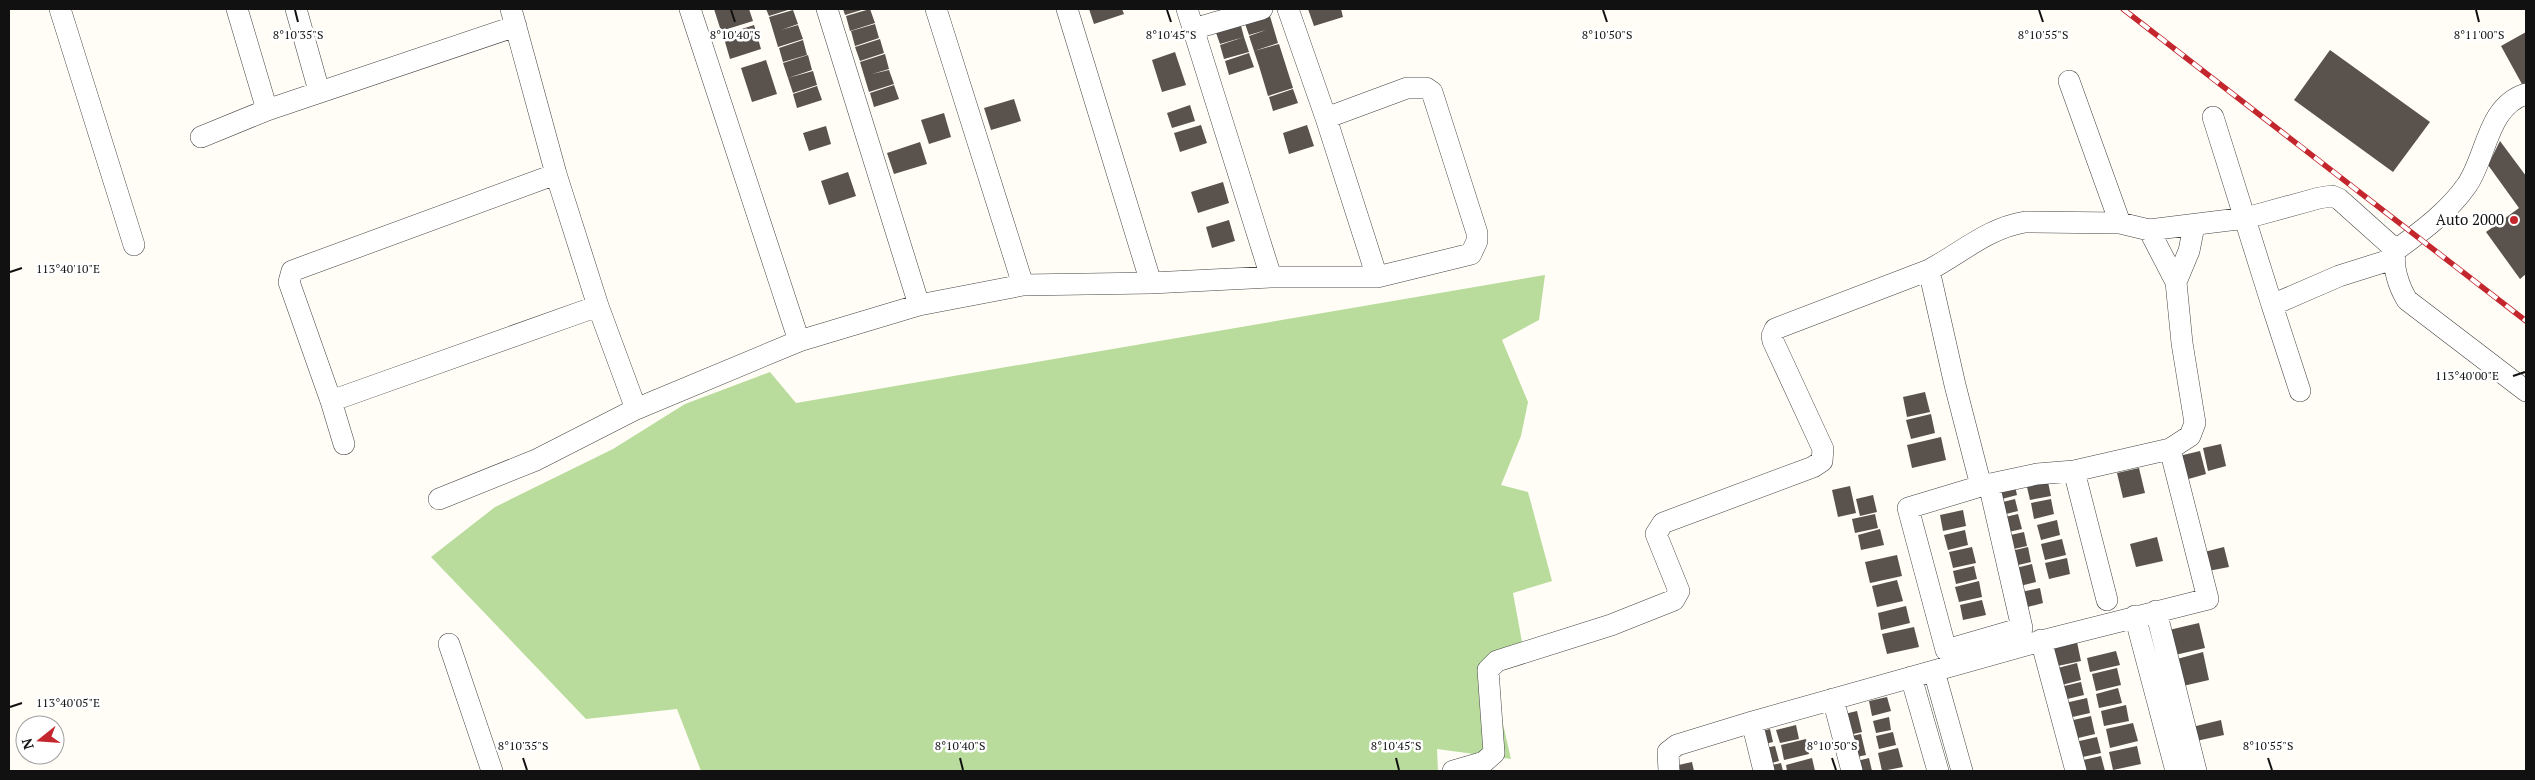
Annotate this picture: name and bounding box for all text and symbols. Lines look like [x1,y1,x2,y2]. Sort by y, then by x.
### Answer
text: 8°10'35"S [273,27,323,42]
text: 8°10'40"S [710,27,760,42]
text: 8°10'45"S [1146,27,1196,42]
text: 8°10'50"S [1582,27,1632,42]
text: 8°10'55"S [2018,27,2068,42]
text: 8°11'00"S [2454,27,2504,42]
place label: Auto 2000 [2436,209,2504,229]
marker: Auto 2000 [2508,214,2520,226]
text: 113°40'10"E [36,261,100,276]
text: 113°40'00"E [2435,368,2499,383]
text: 113°40'05"E [36,695,100,710]
north arrow [15,715,65,765]
text: N [16,736,38,752]
text: 8°10'35"S [498,738,548,753]
text: 8°10'40"S [935,738,985,753]
text: 8°10'45"S [1371,738,1421,753]
text: 8°10'50"S [1807,738,1857,753]
text: 8°10'55"S [2243,738,2293,753]

